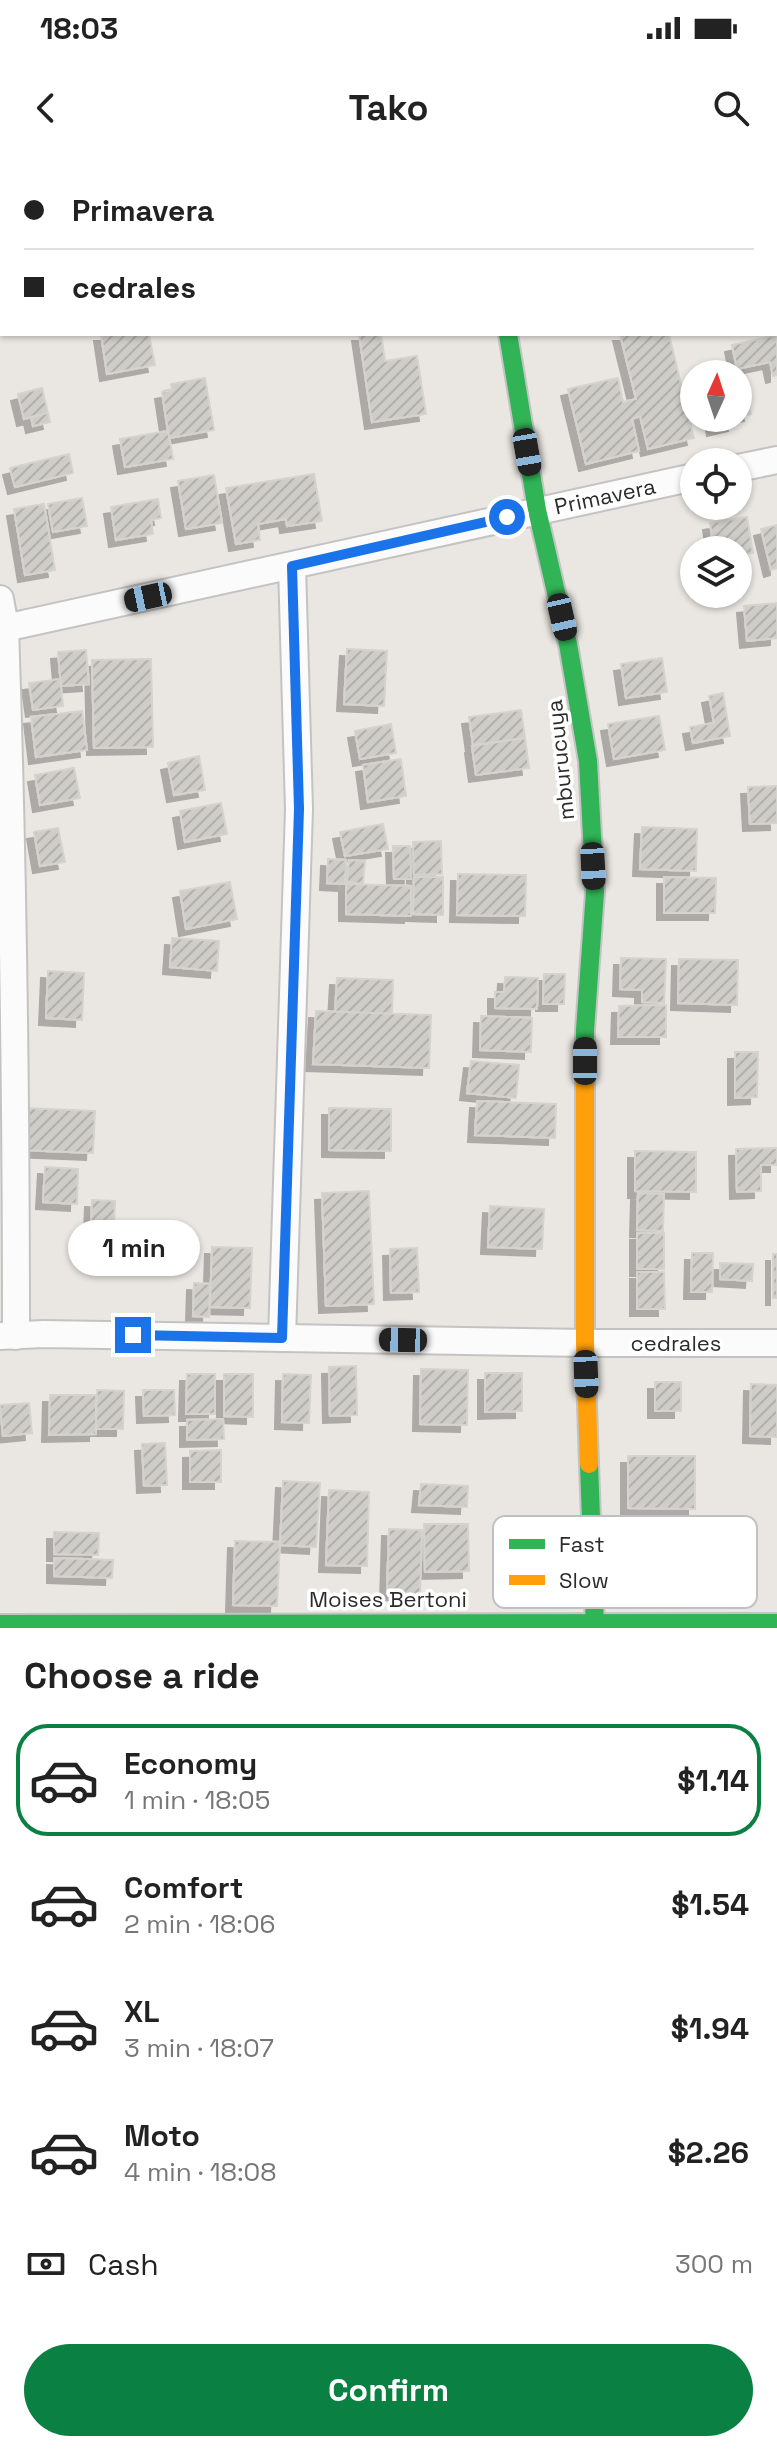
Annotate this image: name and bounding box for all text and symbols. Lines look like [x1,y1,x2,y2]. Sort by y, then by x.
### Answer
text: 18:03 [40,9,118,48]
text: Tako [348,85,429,131]
icon: back [24,86,68,130]
icon: search [709,86,753,130]
text: Primavera [72,191,214,230]
text: cedrales [72,268,196,307]
north arrow [680,360,752,432]
map controls [680,360,752,608]
car [511,426,543,478]
button: locate [680,448,752,520]
street label: Primavera [552,472,659,520]
route start [489,499,525,535]
button: layers [680,536,752,608]
car [122,580,174,614]
car [545,591,579,643]
street label: mburucuya [540,698,580,822]
car [580,841,606,891]
car [573,1037,597,1085]
callout: 1 min [67,1219,199,1275]
text: 1 min [102,1231,166,1265]
route end [115,1317,151,1353]
car [379,1328,427,1352]
street label: cedrales [631,1329,721,1357]
car [573,1350,599,1398]
legend [493,1516,757,1608]
text: Fast [559,1530,605,1558]
text: Slow [559,1566,609,1594]
street label: Moises Bertoni [309,1585,467,1613]
text: Choose a ride [24,1653,260,1699]
icon: car [28,1744,100,1816]
text: Economy [124,1744,257,1783]
text: $1.14 [677,1761,749,1800]
text: 1 min · 18:05 [124,1783,270,1817]
icon: car [28,1868,100,1940]
text: Comfort [124,1868,243,1907]
text: $1.54 [671,1885,749,1924]
text: 2 min · 18:06 [124,1907,275,1941]
icon: car [28,1992,100,2064]
text: XL [124,1992,160,2031]
text: $1.94 [671,2009,749,2048]
text: 3 min · 18:07 [124,2031,274,2065]
icon: car [28,2116,100,2188]
text: Moto [124,2116,200,2155]
text: $2.26 [668,2133,749,2172]
text: 4 min · 18:08 [124,2155,276,2189]
icon: cash [24,2242,68,2286]
text: Cash [88,2245,159,2284]
text: 300 m [675,2247,753,2281]
button: Confirm [24,2344,753,2436]

